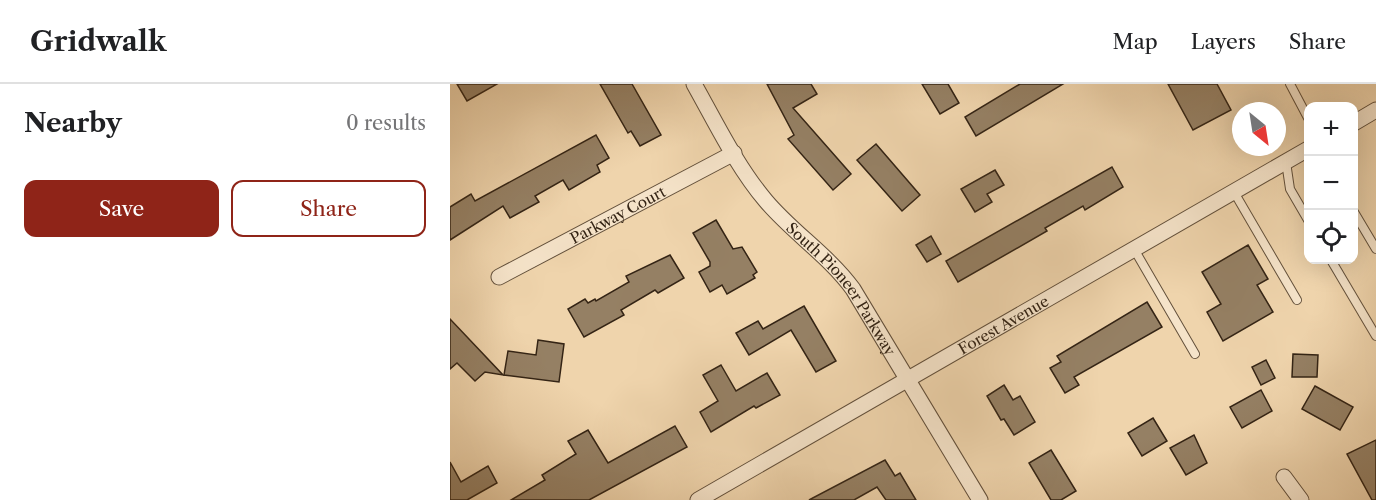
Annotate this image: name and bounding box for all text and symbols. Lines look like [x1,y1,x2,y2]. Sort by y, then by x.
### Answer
text: Gridwalk [30,24,166,58]
text: Map [1113,29,1158,54]
text: Layers [1191,29,1256,54]
text: Share [1289,29,1346,54]
north arrow [1232,102,1286,156]
map controls [1304,102,1358,264]
button: + [1304,102,1358,156]
text: Nearby [24,107,122,139]
text: 0 results [346,111,426,135]
button: − [1304,156,1358,210]
button: Save [24,180,219,237]
button: Share [231,180,426,237]
street label: Parkway Court [566,181,669,247]
button: locate [1304,210,1358,264]
street label: South Pioneer Parkway [783,218,900,359]
street label: Forest Avenue [954,291,1052,358]

